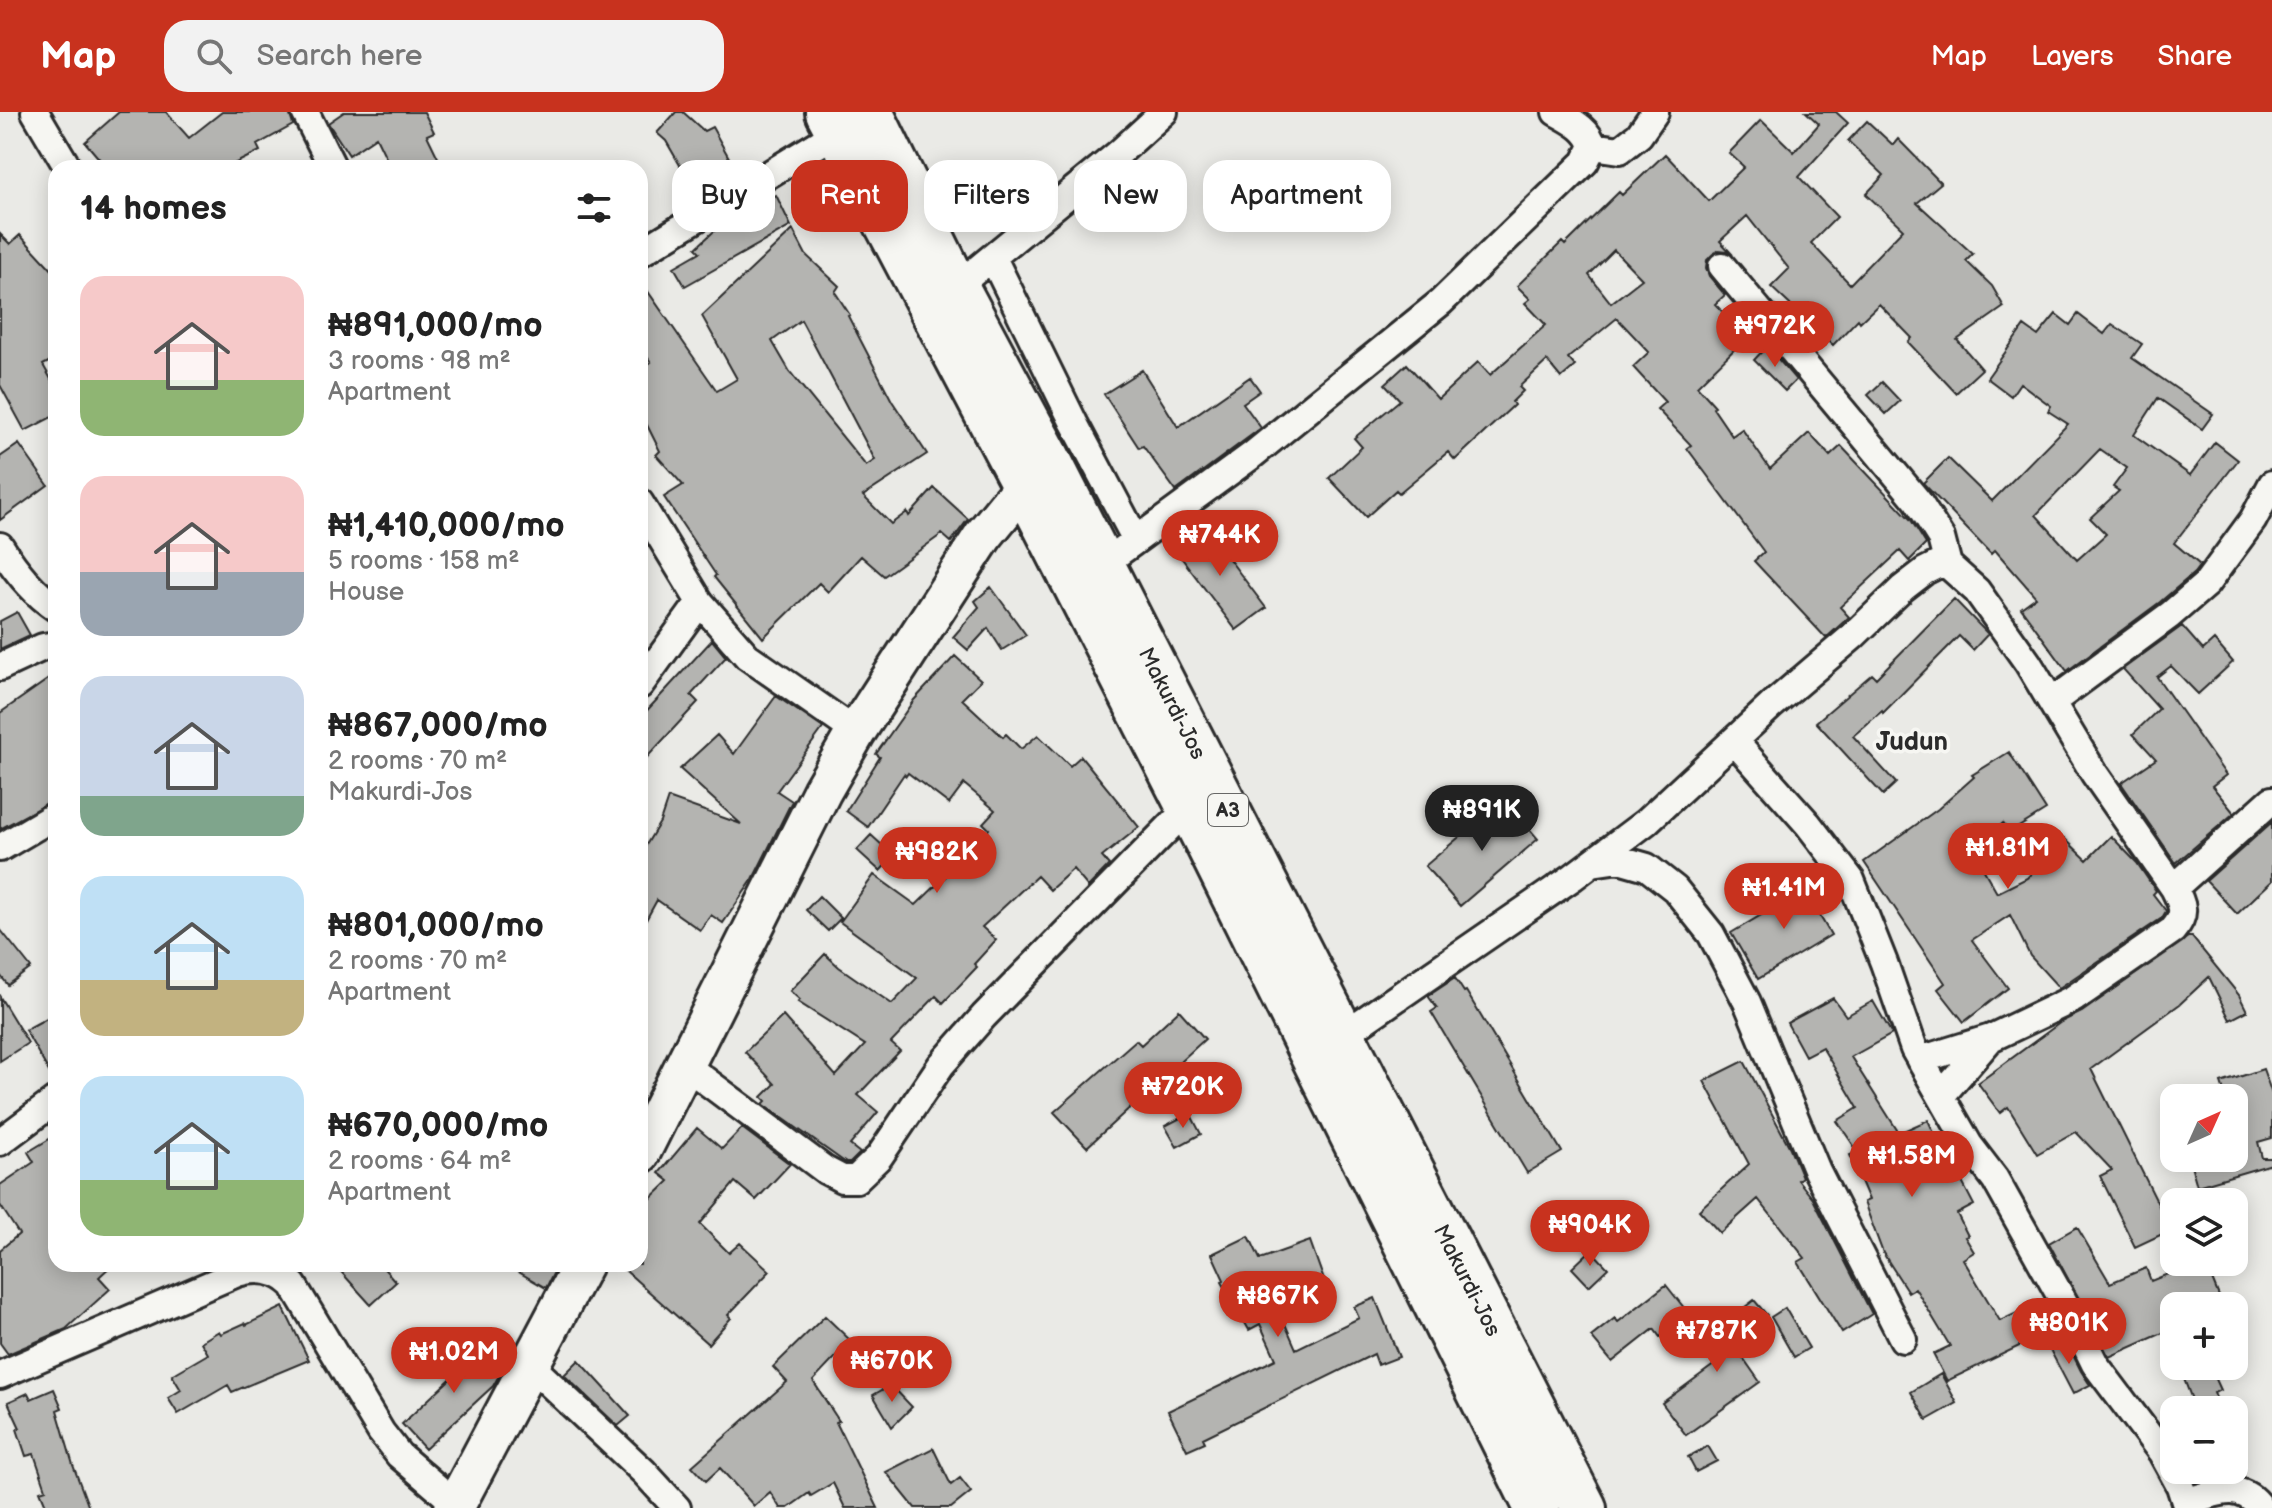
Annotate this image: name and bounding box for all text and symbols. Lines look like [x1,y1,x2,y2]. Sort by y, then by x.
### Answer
search box [164,20,724,92]
text: Map [40,34,116,79]
icon: search [192,34,236,78]
text: Search here [256,38,423,74]
text: Map [1931,40,1987,73]
text: Layers [2031,40,2114,73]
text: Share [2158,40,2232,73]
chip: Buy [672,160,775,232]
chip: Rent [791,160,908,232]
chip: Filters [924,160,1058,232]
chip: New [1074,160,1187,232]
chip: Apartment [1203,160,1391,232]
icon: filters [572,186,616,230]
text: 14 homes [80,188,227,229]
pin: ₦972K [1719,301,1831,369]
text: ₦891,000/mo [328,305,543,346]
icon: home [144,308,240,404]
text: ₦972K [1734,311,1816,342]
text: 3 rooms · 98 m² [328,346,511,377]
text: Apartment [328,377,451,408]
text: ₦1,410,000/mo [328,505,565,546]
icon: home [144,508,240,604]
pin: ₦744K [1164,510,1276,578]
text: ₦744K [1179,520,1261,551]
text: 5 rooms · 158 m² [328,546,520,577]
text: House [328,577,404,608]
street label: Makurdi-Jos [1132,643,1211,764]
text: ₦867,000/mo [328,705,548,746]
icon: home [144,708,240,804]
district label: Judun [1876,727,1948,758]
text: 2 rooms · 70 m² [328,746,507,777]
text: Makurdi-Jos [328,777,472,808]
pin: ₦891K [1426,785,1538,853]
road number: A3 [1208,794,1248,826]
text: ₦891K [1443,795,1521,826]
pin: ₦1.81M [1943,823,2073,891]
pin: ₦982K [881,827,993,895]
text: ₦1.81M [1966,833,2050,864]
text: ₦982K [896,837,978,868]
pin: ₦1.41M [1719,863,1849,931]
text: ₦1.41M [1742,873,1826,904]
text: ₦801,000/mo [328,905,544,946]
icon: home [144,908,240,1004]
text: 2 rooms · 70 m² [328,946,507,977]
text: Apartment [328,977,451,1008]
pin: ₦720K [1127,1062,1239,1130]
text: ₦720K [1142,1072,1224,1103]
north arrow [2160,1084,2248,1172]
map controls [2160,1084,2248,1484]
text: ₦670,000/mo [328,1105,549,1146]
icon: home [144,1108,240,1204]
pin: ₦1.58M [1847,1131,1977,1199]
text: ₦1.58M [1868,1141,1956,1172]
text: 2 rooms · 64 m² [328,1146,512,1177]
text: Apartment [328,1177,451,1208]
button: layers [2160,1188,2248,1276]
pin: ₦904K [1534,1200,1646,1268]
text: ₦904K [1548,1210,1632,1241]
street label: Makurdi-Jos [1427,1220,1506,1341]
pin: ₦867K [1222,1271,1334,1339]
text: ₦867K [1237,1281,1319,1312]
button: + [2160,1292,2248,1380]
pin: ₦801K [2013,1298,2125,1366]
pin: ₦787K [1661,1306,1773,1374]
text: ₦801K [2029,1308,2109,1339]
text: ₦787K [1677,1316,1757,1347]
pin: ₦1.02M [389,1327,519,1395]
pin: ₦670K [836,1336,948,1404]
text: ₦1.02M [409,1337,499,1368]
text: ₦670K [851,1346,933,1377]
button: − [2160,1396,2248,1484]

